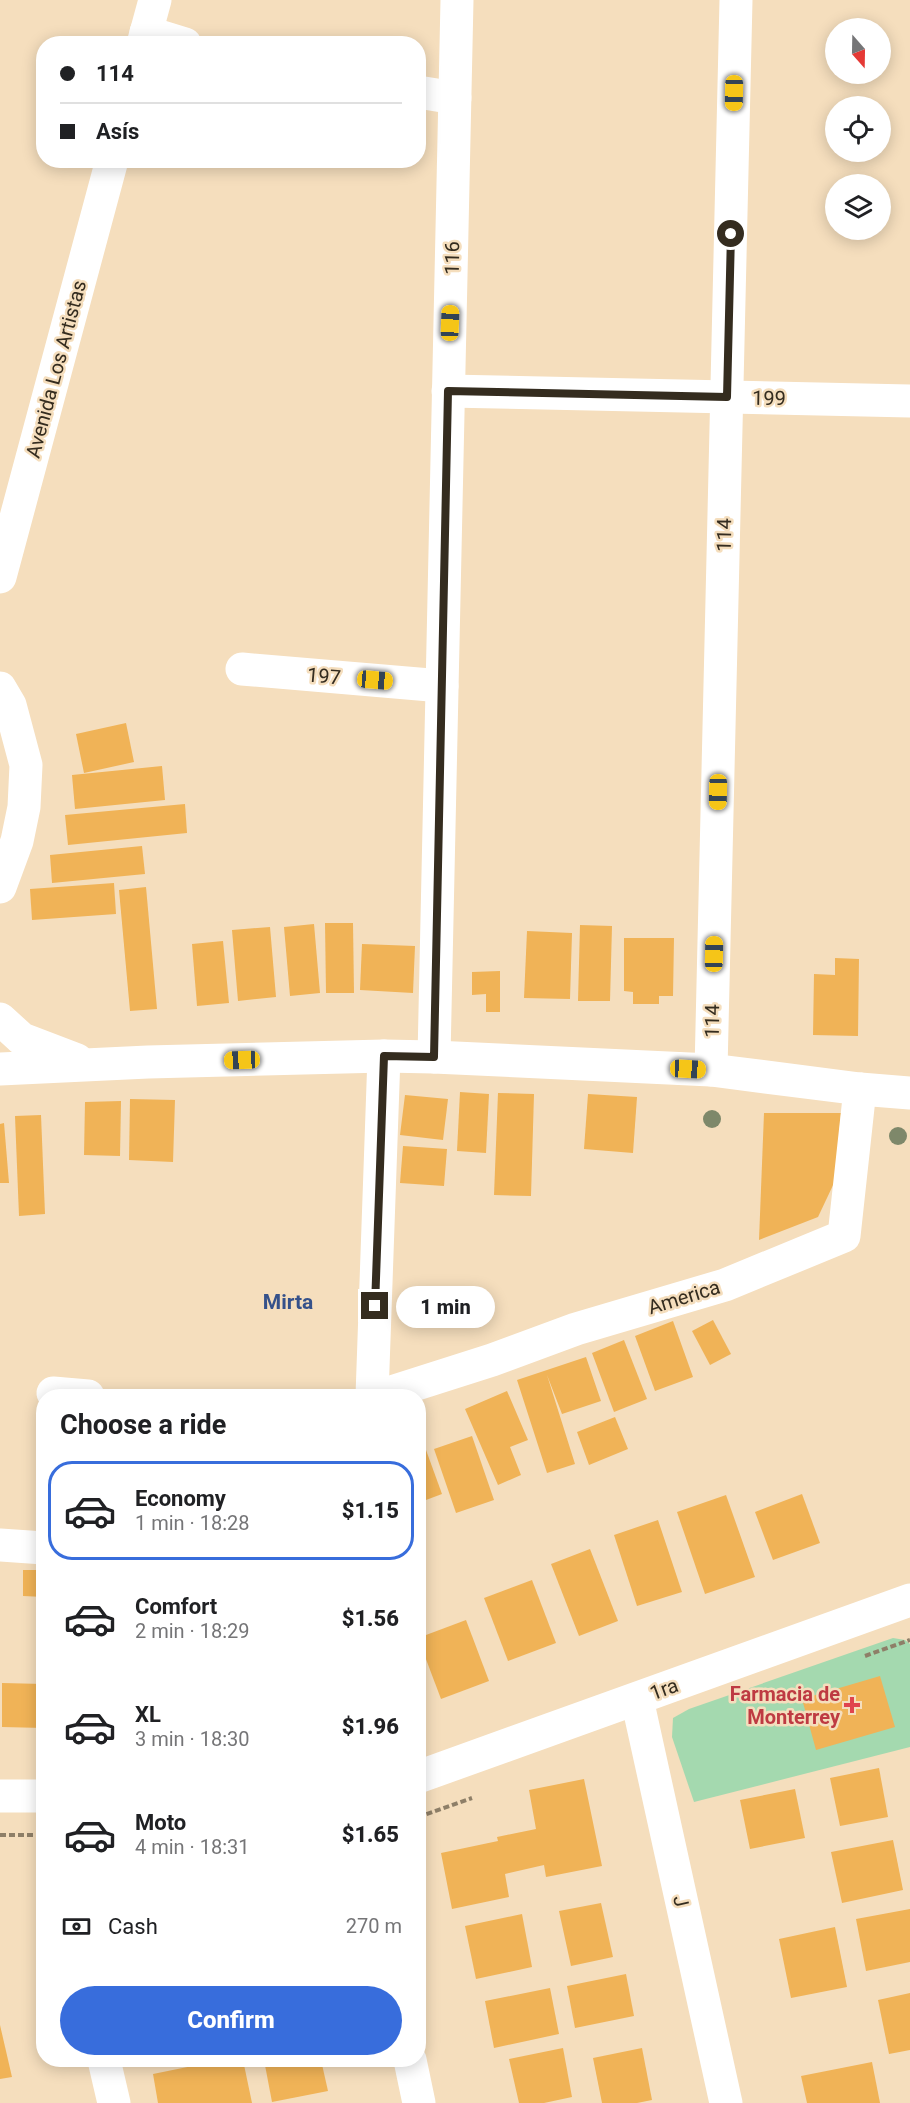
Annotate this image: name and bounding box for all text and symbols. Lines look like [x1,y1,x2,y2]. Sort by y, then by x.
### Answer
north arrow [825,18,891,84]
map controls [825,18,891,240]
text: 114 [96,61,134,86]
car [725,75,743,111]
button: locate [825,96,891,162]
text: Asís [96,119,139,144]
button: layers [825,174,891,240]
route start [717,220,744,247]
street label: 116 [440,241,464,275]
street label: Avenida Los Artistas [21,278,91,460]
car [440,305,460,341]
street label: 199 [752,386,786,410]
street label: 114 [712,518,736,552]
street label: 197 [306,663,342,689]
car [356,669,394,691]
car [709,774,727,810]
car [705,936,723,972]
street label: 114 [700,1004,724,1038]
car [224,1050,260,1070]
car [670,1059,706,1079]
street label: America [645,1275,723,1319]
callout: 1 min [396,1285,495,1327]
district label: Mirta [263,1290,313,1314]
route end [361,1292,388,1319]
text: 1 min [420,1295,471,1319]
text: Choose a ride [60,1409,226,1441]
icon: car [63,1484,117,1538]
text: Economy [135,1486,226,1511]
text: $1.15 [342,1498,399,1523]
text: 1 min · 18:28 [135,1511,250,1535]
icon: car [63,1592,117,1646]
text: Comfort [135,1594,217,1619]
text: $1.56 [342,1606,399,1631]
text: 2 min · 18:29 [135,1619,250,1643]
street label: 1ra [646,1673,682,1705]
place label: Farmacia de Monterrey [730,1682,841,1729]
marker: Farmacia de Monterrey [845,1698,859,1712]
icon: car [63,1700,117,1754]
text: XL [135,1702,161,1727]
text: $1.96 [342,1714,399,1739]
text: 3 min · 18:30 [135,1727,250,1751]
icon: car [63,1808,117,1862]
text: Moto [135,1810,186,1835]
text: $1.65 [342,1822,399,1847]
text: 4 min · 18:31 [135,1835,250,1859]
street label: J [668,1893,694,1909]
icon: cash [60,1910,93,1943]
text: Cash [108,1914,158,1939]
text: 270 m [346,1914,402,1938]
button: Confirm [60,1986,402,2055]

